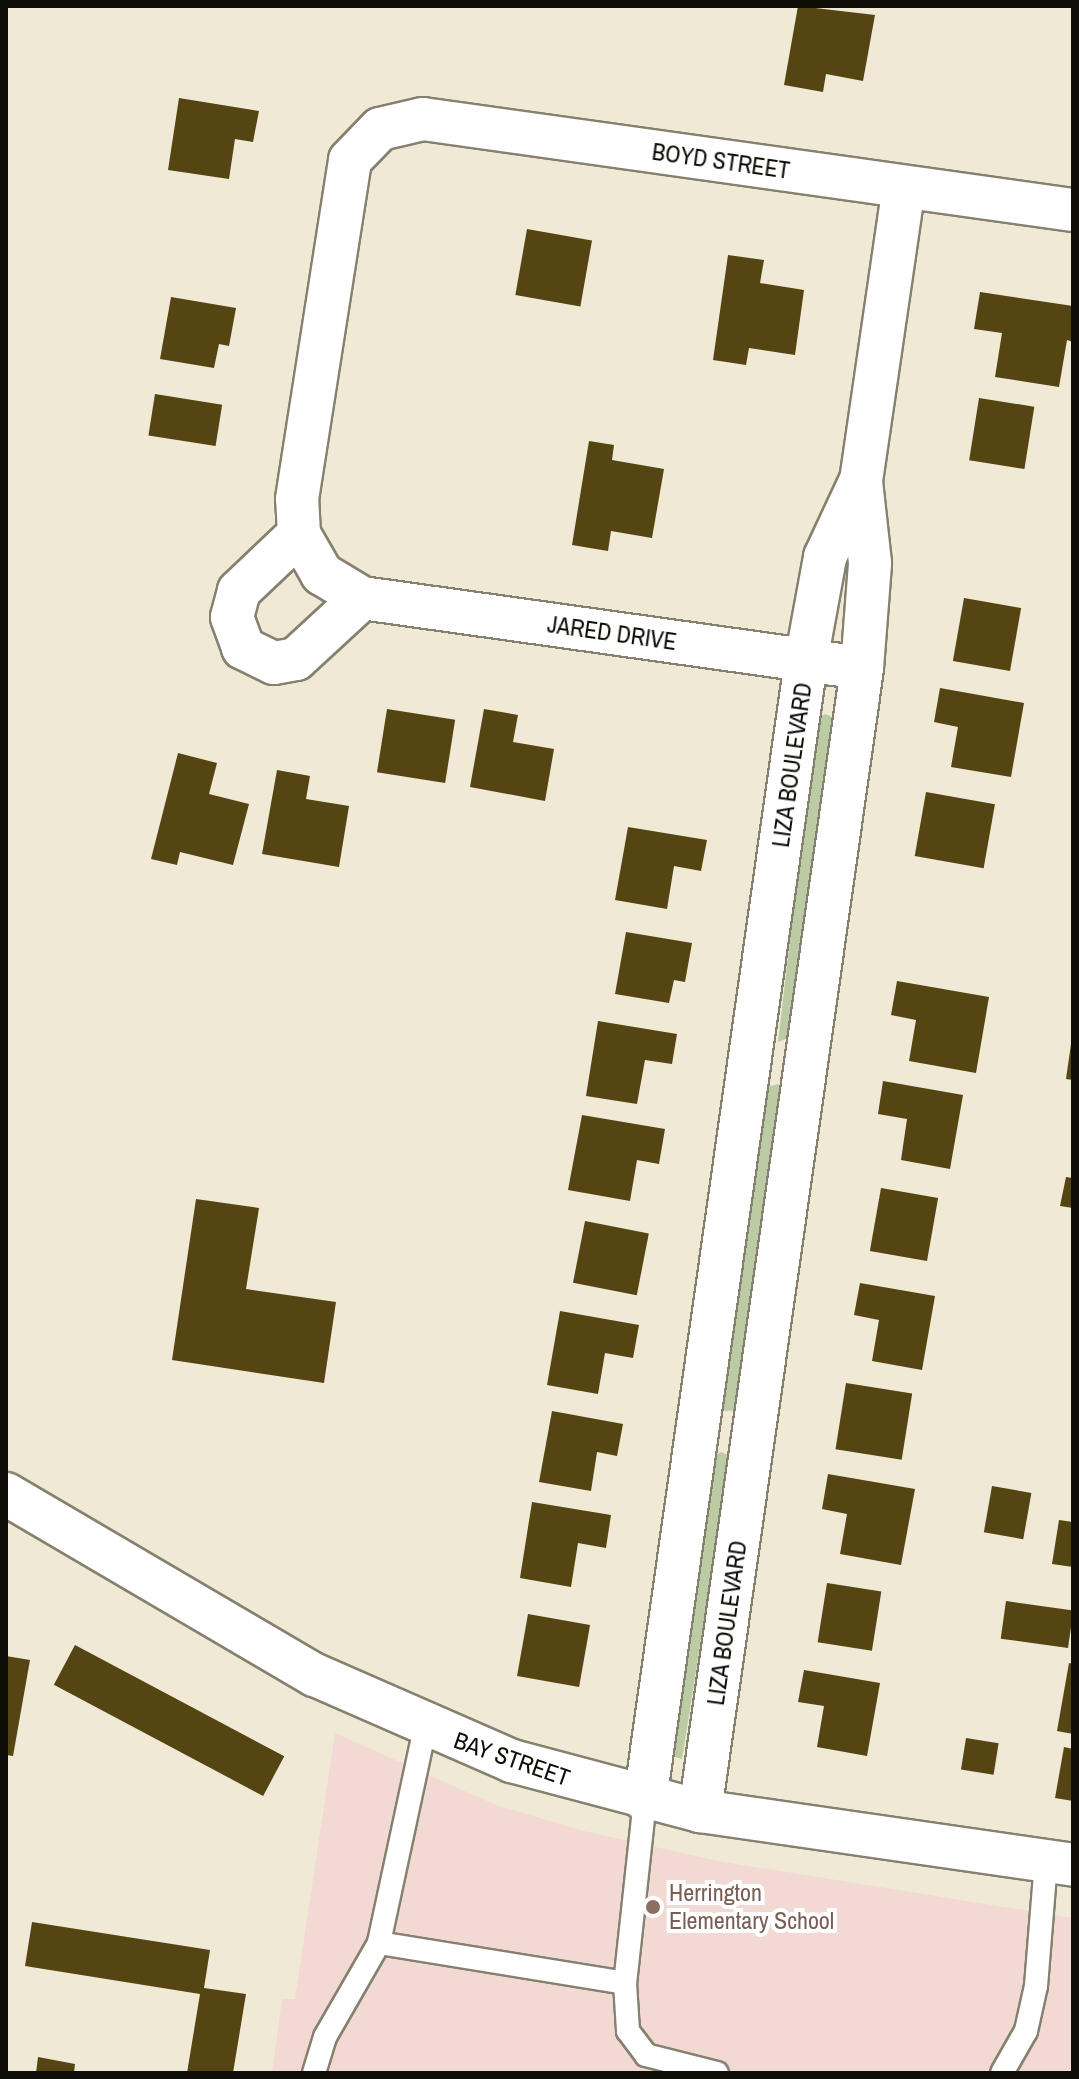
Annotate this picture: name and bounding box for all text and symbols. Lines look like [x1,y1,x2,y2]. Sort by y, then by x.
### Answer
street label: BOYD STREET [650,137,792,185]
street label: JARED DRIVE [546,610,678,656]
street label: LIZA BOULEVARD [766,680,818,850]
street label: LIZA BOULEVARD [701,1538,753,1708]
street label: BAY STREET [450,1726,574,1792]
place label: Herrington Elementary School [669,1879,834,1935]
marker: Herrington Elementary School [644,1898,662,1916]

